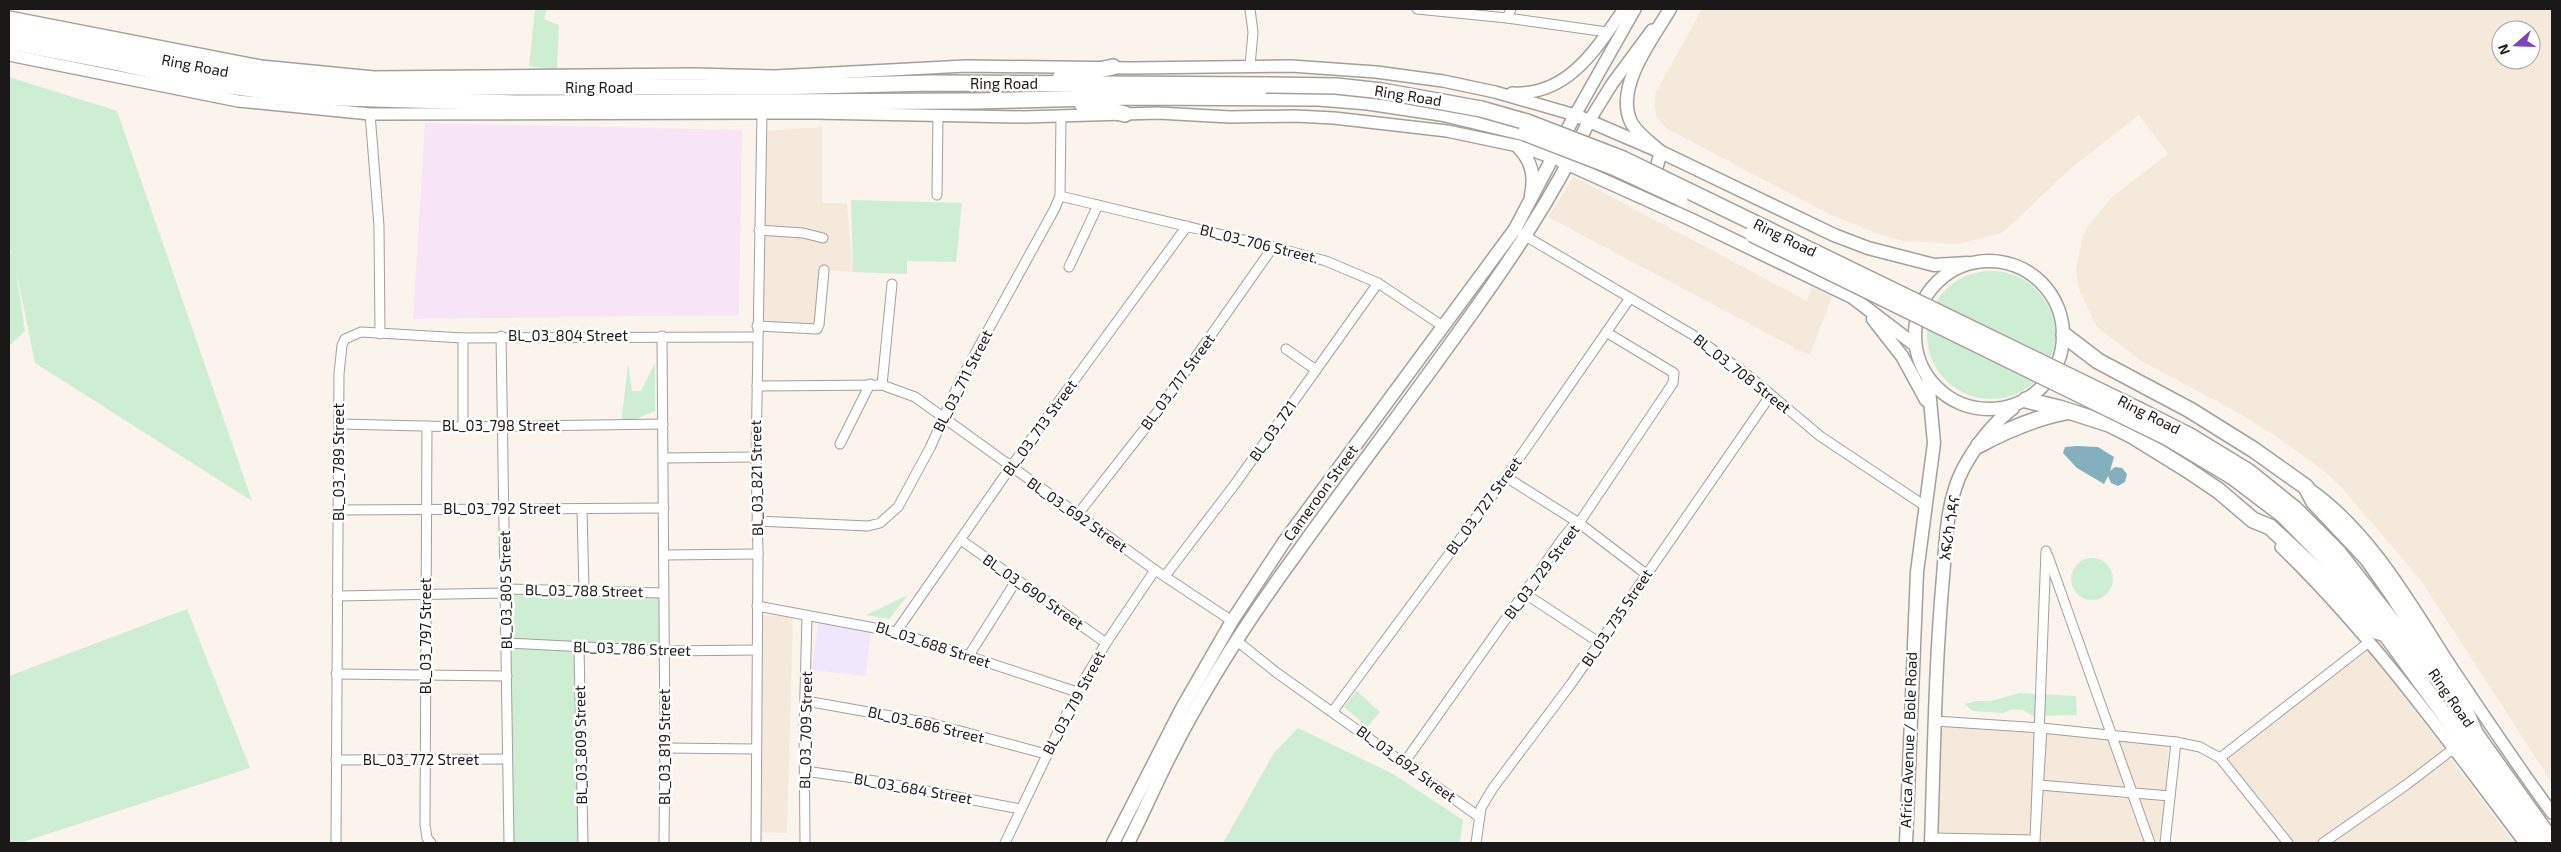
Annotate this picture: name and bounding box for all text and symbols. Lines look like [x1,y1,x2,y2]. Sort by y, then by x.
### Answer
north arrow [2491,20,2541,70]
text: N [2494,42,2513,57]
street label: Ring Road [160,50,230,80]
street label: Ring Road [970,74,1038,92]
street label: Ring Road [565,78,633,96]
street label: Ring Road [1373,81,1443,109]
street label: Ring Road [1751,214,1820,260]
street label: BL_03_706 Street. [1198,220,1320,266]
street label: BL_03_804 Street [508,326,628,344]
street label: BL_03_711 Street [929,326,996,435]
street label: BL_03_717 Street [1136,330,1218,433]
street label: BL_03_708 Street [1690,330,1795,417]
street label: BL_03_713 Street [998,376,1080,479]
street label: Ring Road [2115,391,2184,438]
street label: BL_03_721 [1245,397,1300,464]
street label: BL_03_789 Street [329,403,347,521]
street label: BL_03_798 Street [442,416,560,434]
street label: BL_03_821 Street [746,420,766,536]
street label: Cameroon Street [1279,441,1361,544]
street label: BL_03_727 Street [1442,453,1525,558]
street label: BL_03_692 Street [1024,473,1131,556]
street label: አፍሪካ ጎዳና [1935,494,1963,562]
street label: BL_03_792 Street [443,499,561,517]
street label: Bl_03_729 Street [1500,520,1583,622]
street label: BL_03_805 Street [495,530,515,650]
street label: BL_03_690 Street [980,550,1088,633]
street label: Bl_03_735 Street [1577,565,1655,669]
street label: BL_03_797 Street [416,577,434,694]
street label: BL_03_788 Street [525,580,644,600]
street label: BL_03_688 Street [874,617,993,671]
street label: BL_03_786 Street [573,637,692,659]
street label: BL_03_719 Street [1038,647,1108,757]
street label: Africa Avenue / Bole Road [1896,652,1920,828]
street label: Ring Road [2425,664,2479,730]
street label: BL_03_709 Street [795,671,815,789]
street label: BL_03_809 Street [570,685,590,805]
street label: BL_03_819 Street [655,689,673,805]
street label: BL_03_686 Street [866,702,986,746]
street label: BL_03_692 Street [1354,721,1460,805]
street label: BL_03_772 Street [363,750,479,768]
street label: BL_03_684 Street [853,769,974,807]

